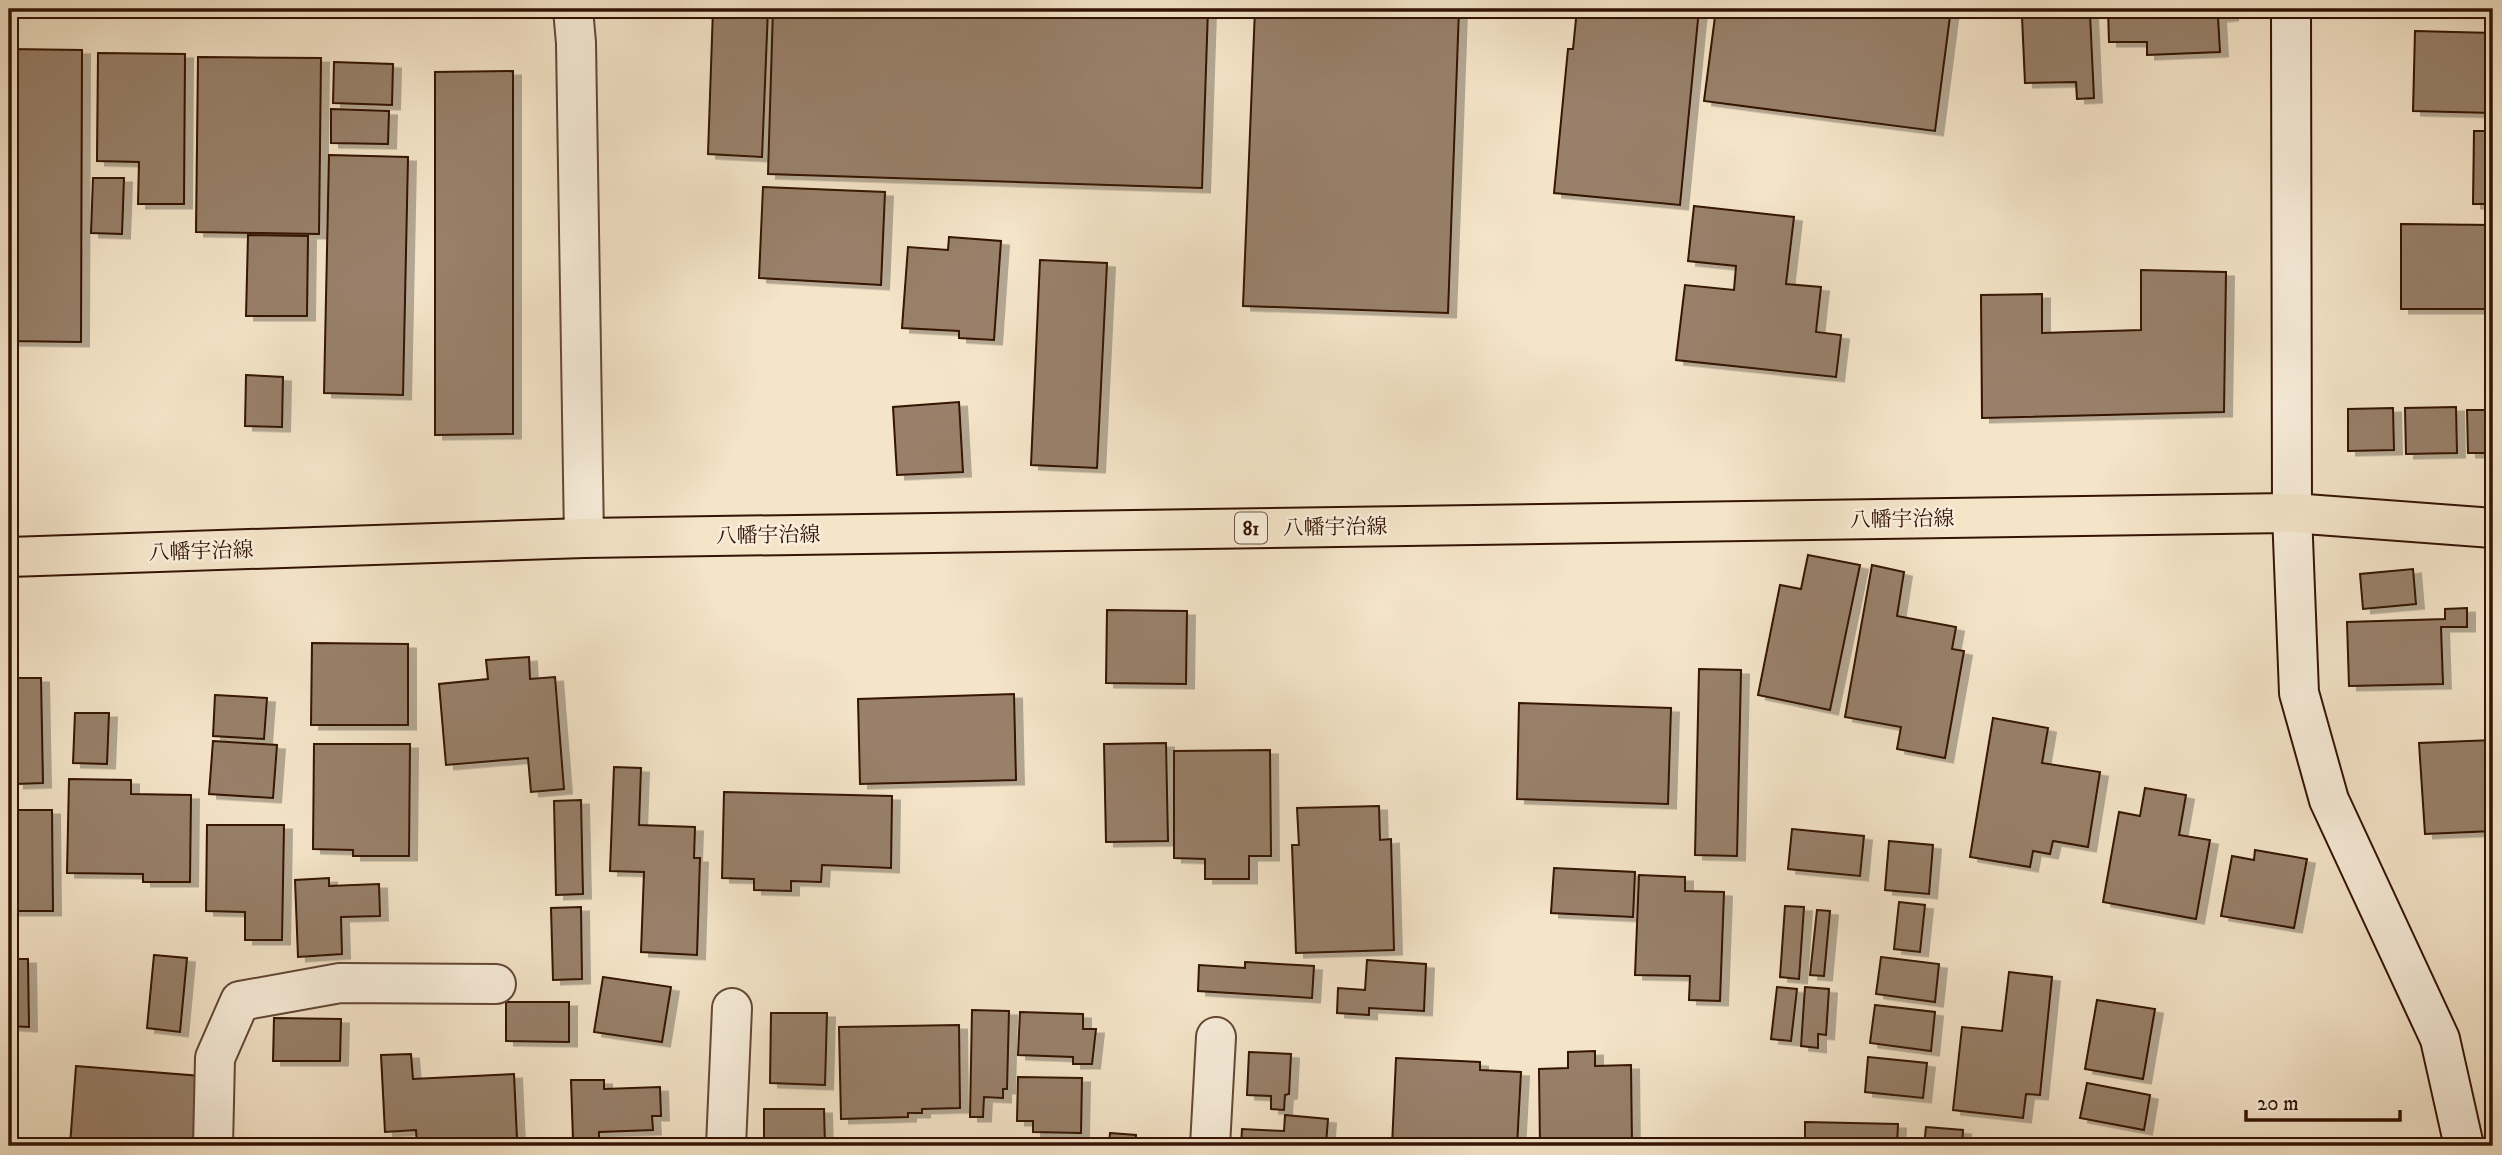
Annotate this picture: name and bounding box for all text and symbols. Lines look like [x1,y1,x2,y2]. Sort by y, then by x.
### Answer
street label: 八幡宇治線 [1849,506,1955,534]
road number: 81 [1235,512,1267,544]
street label: 八幡宇治線 [1282,514,1388,542]
street label: 八幡宇治線 [715,522,821,550]
street label: 八幡宇治線 [148,537,254,567]
scale bar [2246,1078,2400,1122]
text: 20 m [2257,1091,2299,1117]

